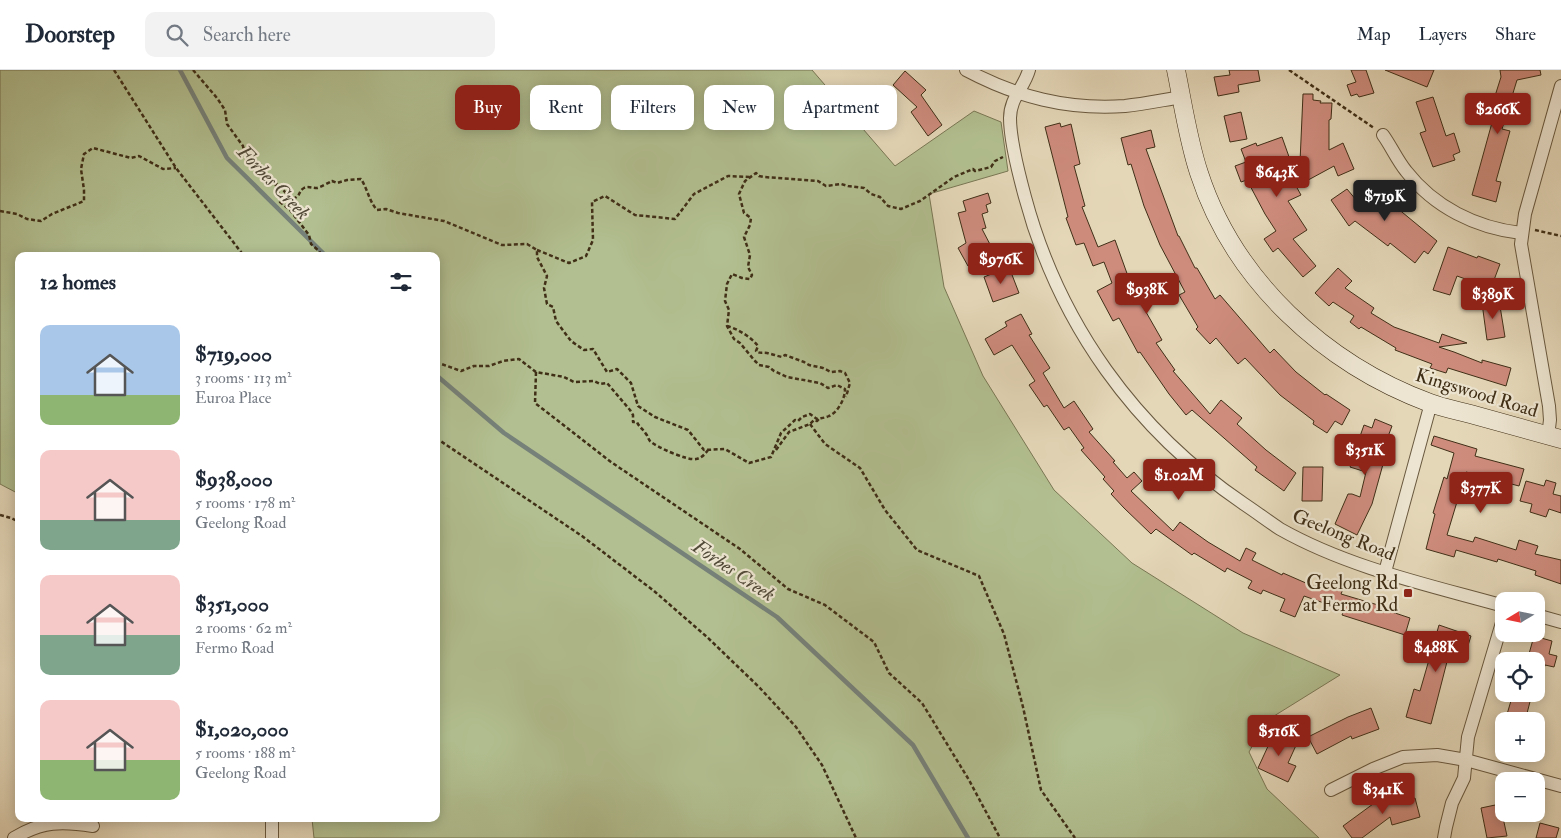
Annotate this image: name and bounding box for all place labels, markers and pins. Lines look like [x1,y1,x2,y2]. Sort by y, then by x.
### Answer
pin: $266K [1463,92,1533,135]
pin: $643K [1242,156,1312,198]
pin: $719K [1350,180,1420,222]
pin: $976K [966,242,1036,285]
pin: $938K [1112,272,1182,315]
pin: $389K [1458,278,1528,320]
pin: $351K [1330,434,1400,476]
pin: $1.02M [1138,458,1220,501]
pin: $377K [1446,472,1516,514]
place label: Geelong Rd at Fermo Rd [1303,571,1399,617]
marker: Geelong Rd at Fermo Rd [1402,587,1414,599]
pin: $488K [1401,630,1471,673]
pin: $516K [1244,714,1314,757]
pin: $341K [1348,772,1418,815]

